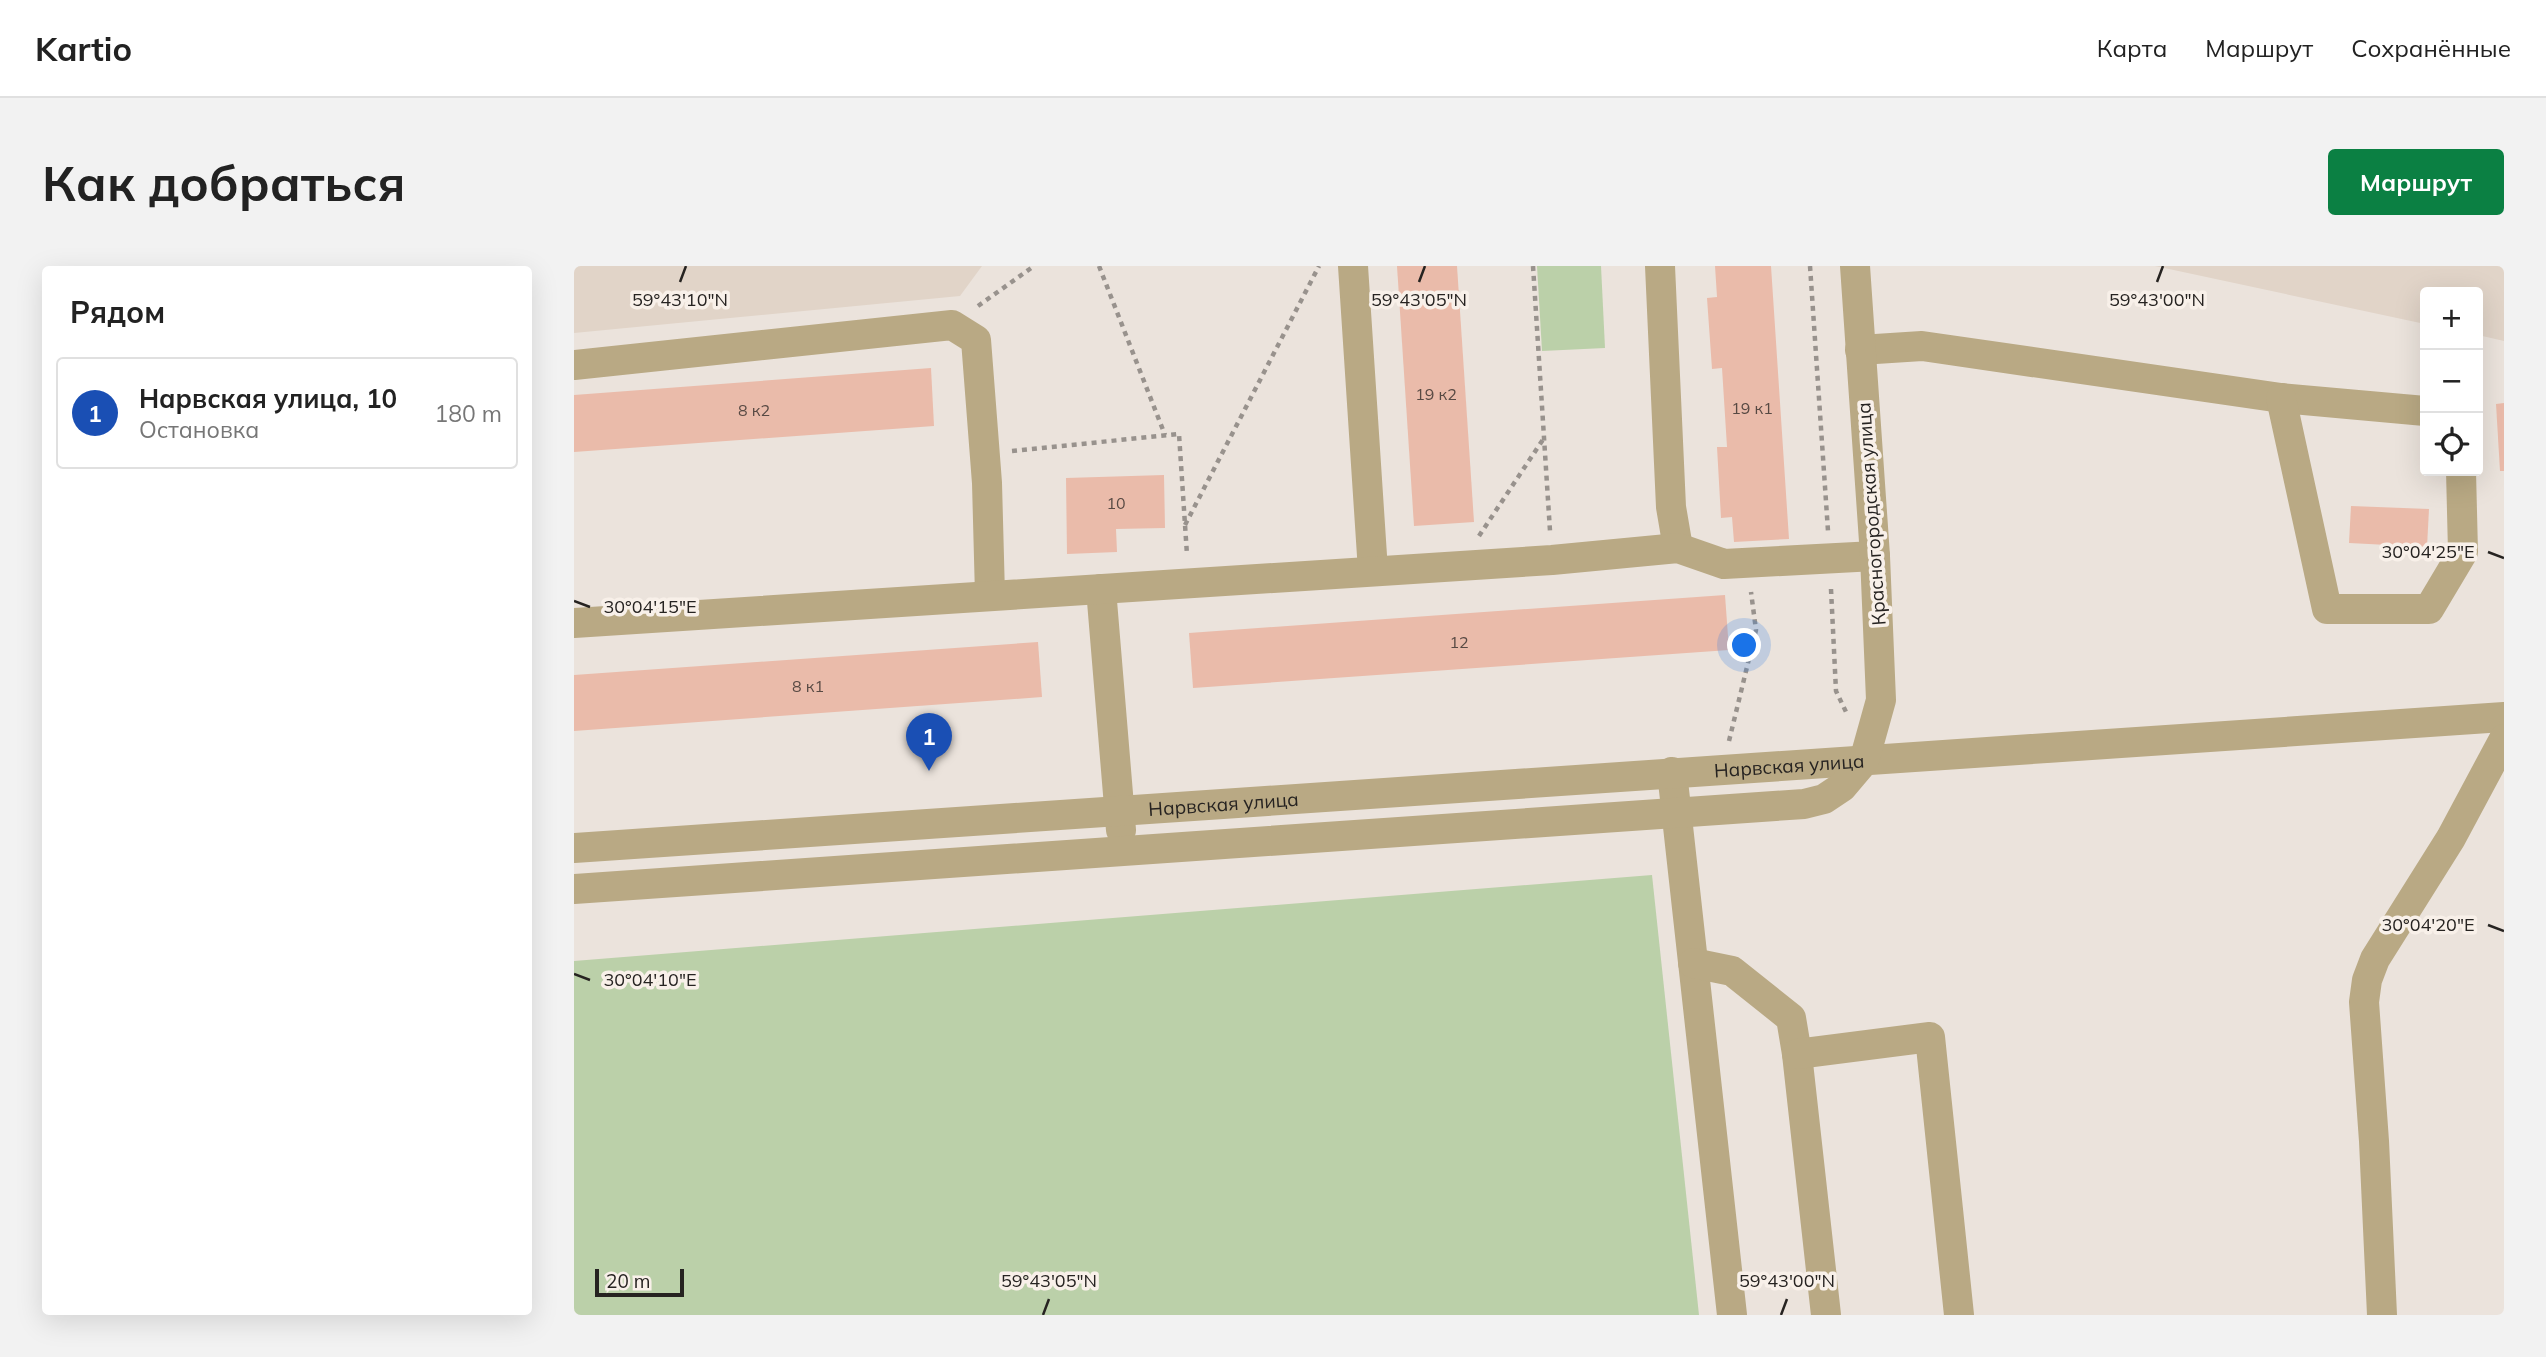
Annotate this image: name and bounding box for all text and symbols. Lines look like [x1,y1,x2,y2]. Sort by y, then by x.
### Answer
text: Kartio [35,28,132,69]
text: Карта [2097,33,2167,63]
text: Маршрут [2205,33,2313,63]
text: Сохранённые [2351,33,2511,63]
button: Маршрут [2328,149,2504,215]
text: Как добраться [42,152,405,213]
map controls [2420,287,2483,476]
button: + [2420,287,2483,350]
text: 59°43'10"N [632,288,728,311]
text: 59°43'05"N [1371,288,1467,311]
text: 59°43'00"N [2109,288,2205,311]
text: Рядом [70,293,165,331]
button: − [2420,350,2483,413]
text: Нарвская улица, 10 [139,382,397,415]
house number: 19 к2 [1415,384,1457,404]
house number: 19 к1 [1731,398,1773,418]
text: 1 [88,399,102,428]
text: 180 m [434,399,502,428]
house number: 8 к2 [738,400,770,420]
street label: Красногородская улица [1851,402,1891,626]
button: locate [2420,413,2483,476]
text: Остановка [139,415,259,444]
house number: 10 [1106,493,1126,513]
text: 30°04'25"E [2381,540,2475,563]
text: 30°04'15"E [603,595,697,618]
your location [1727,628,1761,662]
house number: 12 [1449,632,1469,652]
house number: 8 к1 [792,676,824,696]
pin: 1 [906,713,952,771]
street label: Нарвская улица [1713,748,1865,783]
street label: Нарвская улица [1148,787,1299,821]
text: 30°04'20"E [2381,913,2475,936]
text: 30°04'10"E [603,968,697,991]
scale bar [595,1266,684,1298]
text: 20 m [606,1269,650,1293]
text: 59°43'05"N [1001,1269,1097,1292]
text: 59°43'00"N [1739,1269,1835,1292]

